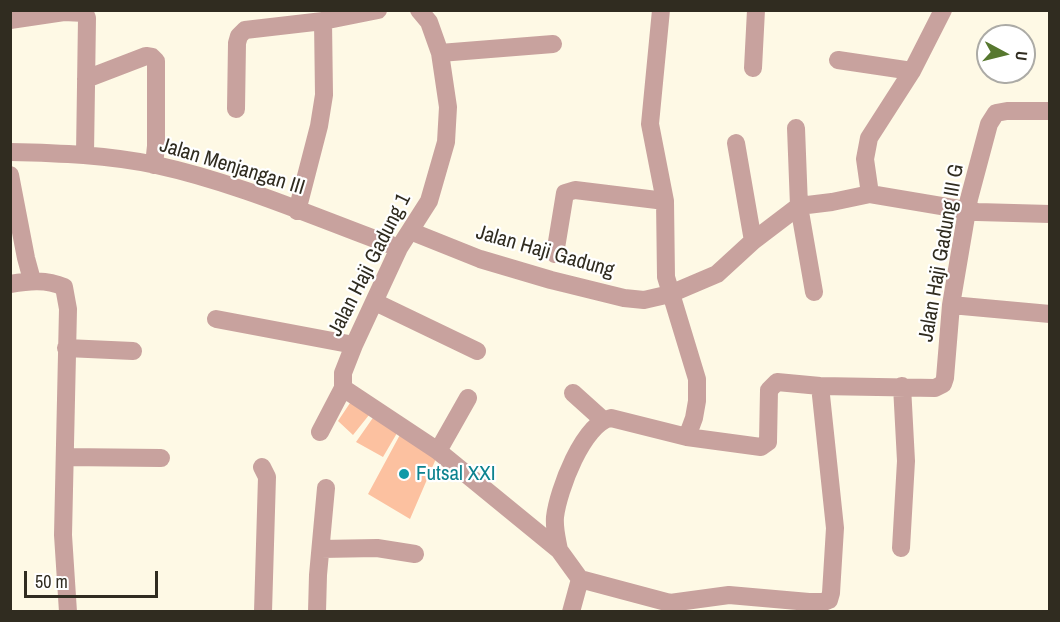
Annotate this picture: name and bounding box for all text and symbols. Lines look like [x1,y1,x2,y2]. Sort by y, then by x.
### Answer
north arrow [976,24,1036,84]
text: U [1010,50,1033,62]
street label: Jalan Menjangan III [156,133,308,201]
street label: Jalan Haji Gadung III G [914,162,970,344]
street label: Jalan Haji Gadung 1 [323,189,417,341]
street label: Jalan Haji Gadung [473,220,617,284]
place label: Futsal XXI [416,461,495,487]
marker: Futsal XXI [397,467,411,481]
scale bar [27,559,160,597]
text: 50 m [35,569,68,594]

